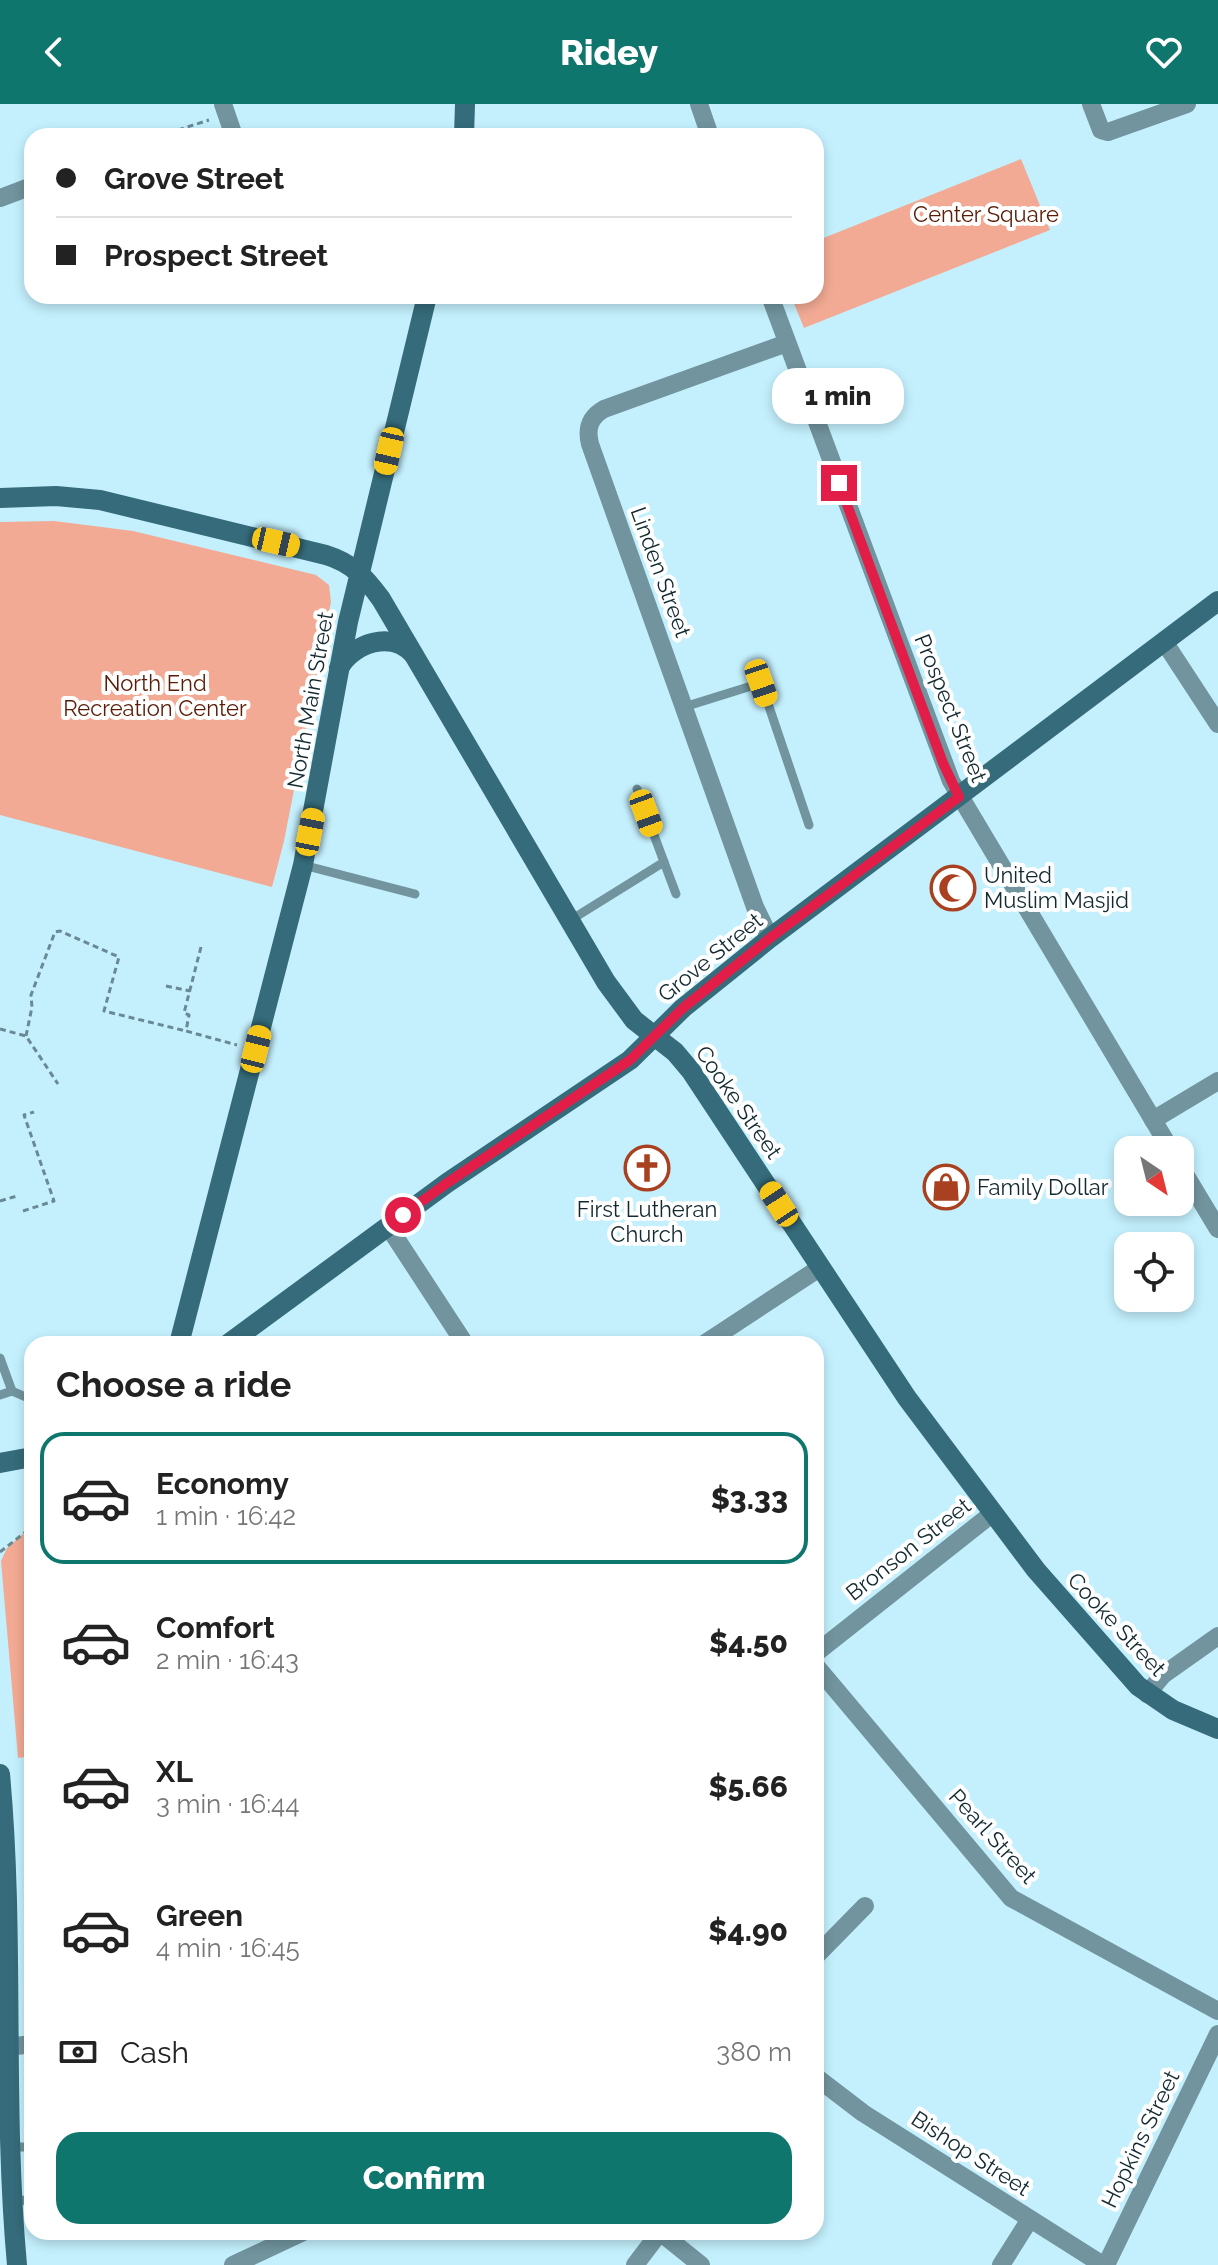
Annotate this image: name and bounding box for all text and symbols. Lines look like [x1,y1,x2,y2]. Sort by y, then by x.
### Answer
icon: back [32,30,76,74]
icon: heart [1142,30,1186,74]
text: Ridey [560,31,658,73]
text: Grove Street [104,161,284,196]
park label: Center Square [913,201,1059,227]
text: Prospect Street [104,238,328,273]
callout: 1 min [773,367,905,423]
text: 1 min [805,381,871,411]
car [372,425,406,477]
route end [821,465,857,501]
street label: Linden Street [625,503,697,641]
car [250,525,302,559]
street label: North Main Street [282,609,338,790]
street label: Prospect Street [909,630,993,786]
car [742,656,780,710]
park label: North End Recreation Center [63,670,247,721]
car [627,786,665,840]
car [294,806,326,858]
place label: United Muslim Masjid [984,862,1129,913]
mosque icon: United Muslim Masjid [929,864,977,912]
street label: Grove Street [653,907,768,1007]
car [239,1023,273,1075]
street label: Cooke Street [691,1041,788,1164]
north arrow [1114,1136,1194,1216]
map controls [1114,1136,1194,1312]
church icon: First Lutheran Church [623,1144,671,1192]
shop icon: Family Dollar [922,1163,970,1211]
place label: Family Dollar [977,1174,1109,1200]
car [756,1177,802,1231]
place label: First Lutheran Church [577,1196,717,1247]
route start [385,1197,421,1233]
button: locate [1114,1232,1194,1312]
text: Choose a ride [56,1363,291,1405]
icon: car [60,1462,132,1534]
text: Economy [156,1466,289,1501]
text: $3.33 [711,1481,788,1516]
street label: Bronson Street [840,1492,976,1606]
text: 1 min · 16:42 [156,1501,296,1531]
street label: Cooke Street [1063,1567,1172,1682]
icon: car [60,1606,132,1678]
text: Comfort [156,1610,275,1645]
text: $4.50 [709,1625,788,1660]
text: 2 min · 16:43 [156,1645,299,1675]
icon: car [60,1750,132,1822]
text: XL [156,1754,193,1789]
text: $5.66 [708,1769,788,1804]
street label: Pearl Street [944,1783,1043,1889]
text: 3 min · 16:44 [156,1789,300,1819]
icon: car [60,1894,132,1966]
text: Green [156,1898,243,1933]
text: $4.90 [708,1913,788,1948]
text: 4 min · 16:45 [156,1933,300,1963]
icon: cash [56,2030,100,2074]
text: Cash [120,2035,189,2070]
text: 380 m [716,2037,792,2067]
street label: Hopkins Street [1096,2066,1185,2212]
street label: Bishop Street [907,2105,1036,2201]
button: Confirm [56,2132,792,2224]

